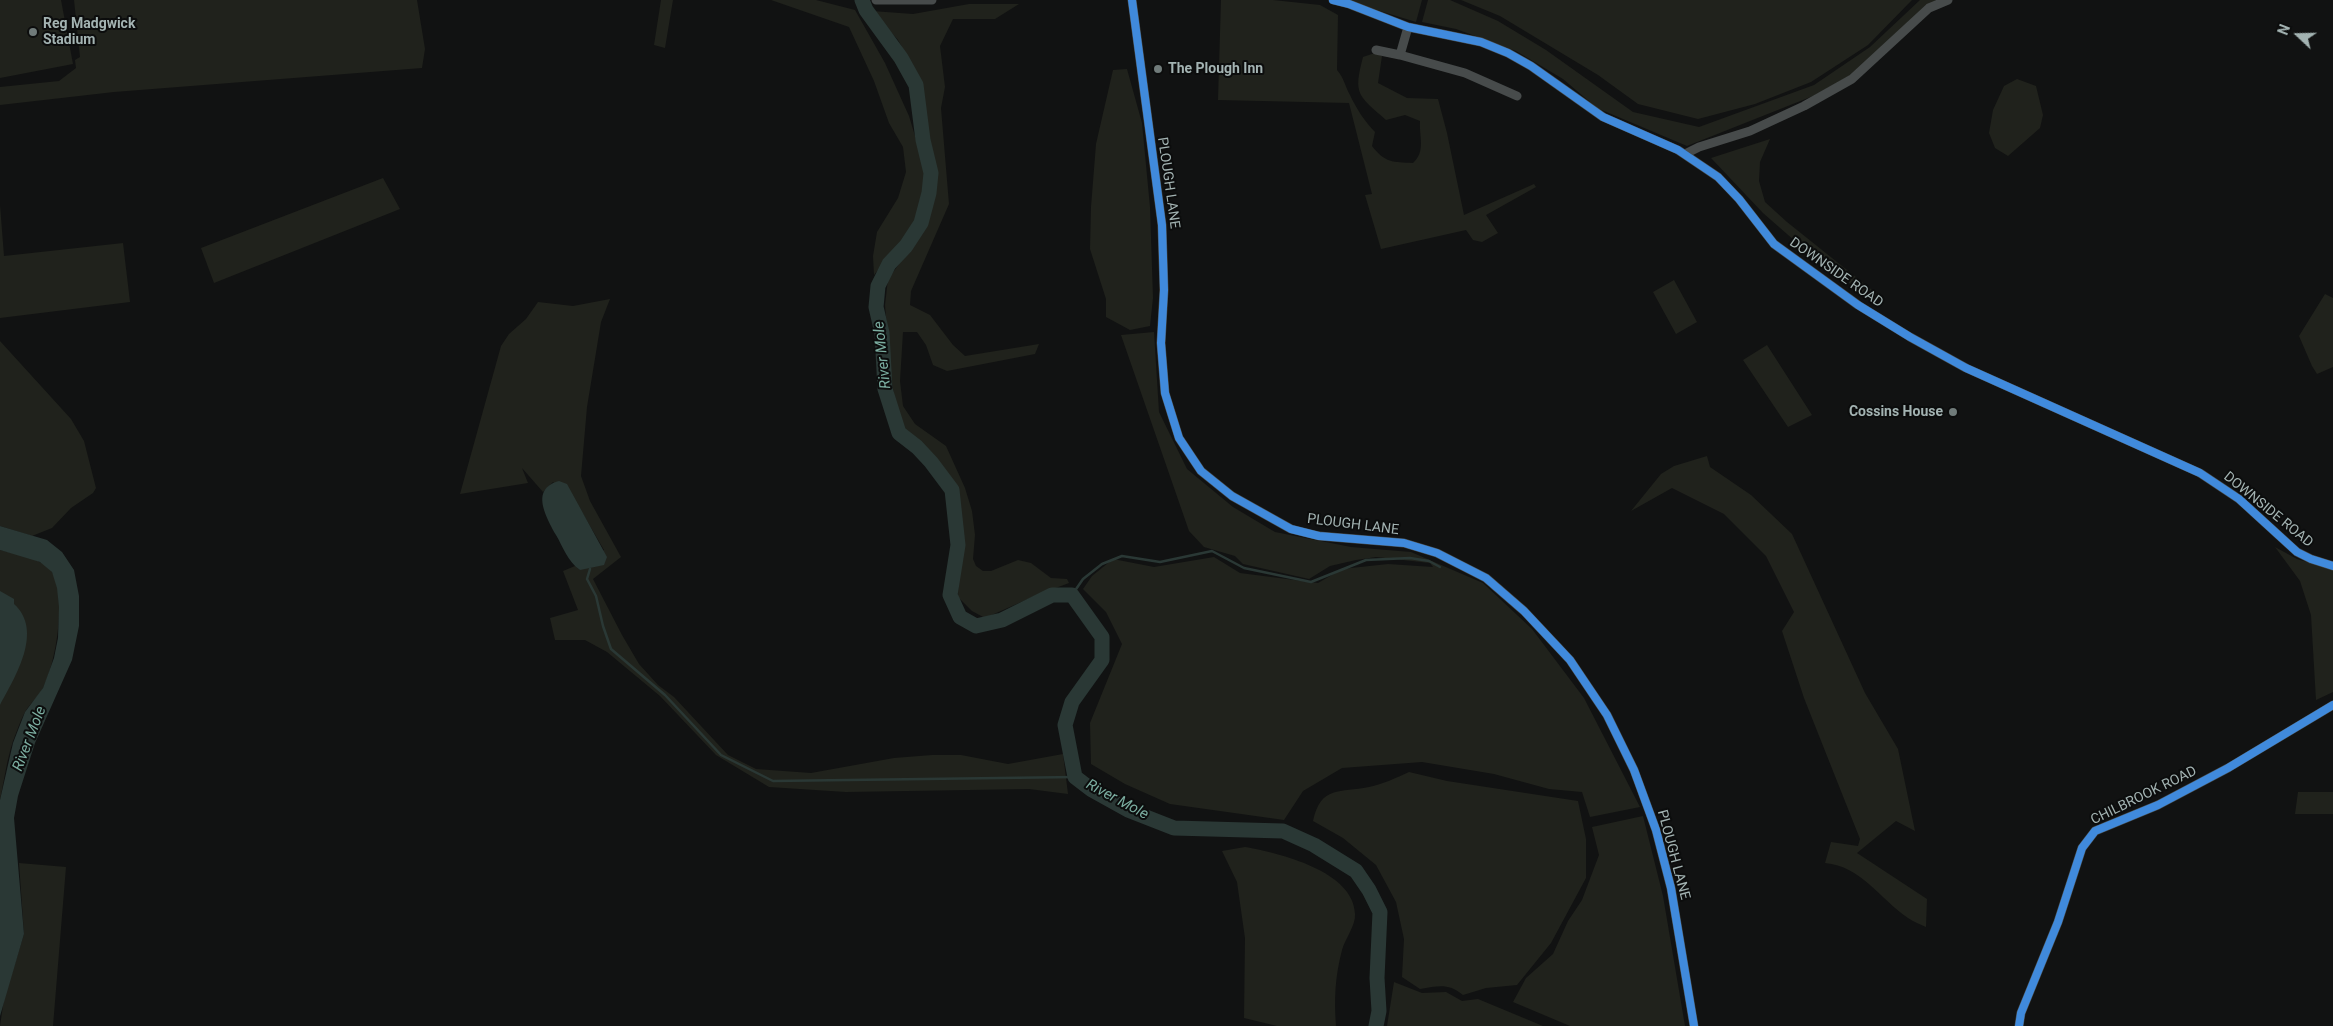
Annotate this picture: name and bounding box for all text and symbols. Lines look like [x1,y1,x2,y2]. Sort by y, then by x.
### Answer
north arrow [2273,10,2323,60]
place label: Reg Madgwick Stadium [43,16,135,48]
text: N [2275,22,2293,37]
marker: Reg Madgwick Stadium [27,26,39,38]
place label: The Plough Inn [1168,61,1263,77]
marker: The Plough Inn [1152,63,1164,75]
street label: PLOUGH LANE [1153,136,1183,230]
street label: DOWNSIDE ROAD [1786,234,1886,312]
water label: River Mole [870,320,896,390]
place label: Cossins House [1849,404,1943,420]
marker: Cossins House [1947,406,1959,418]
street label: DOWNSIDE ROAD [2220,469,2316,551]
street label: PLOUGH LANE [1306,511,1400,539]
water label: River Mole [9,704,51,774]
street label: CHILBROOK ROAD [2088,763,2200,829]
water label: River Mole [1083,776,1151,824]
street label: PLOUGH LANE [1653,808,1693,902]

